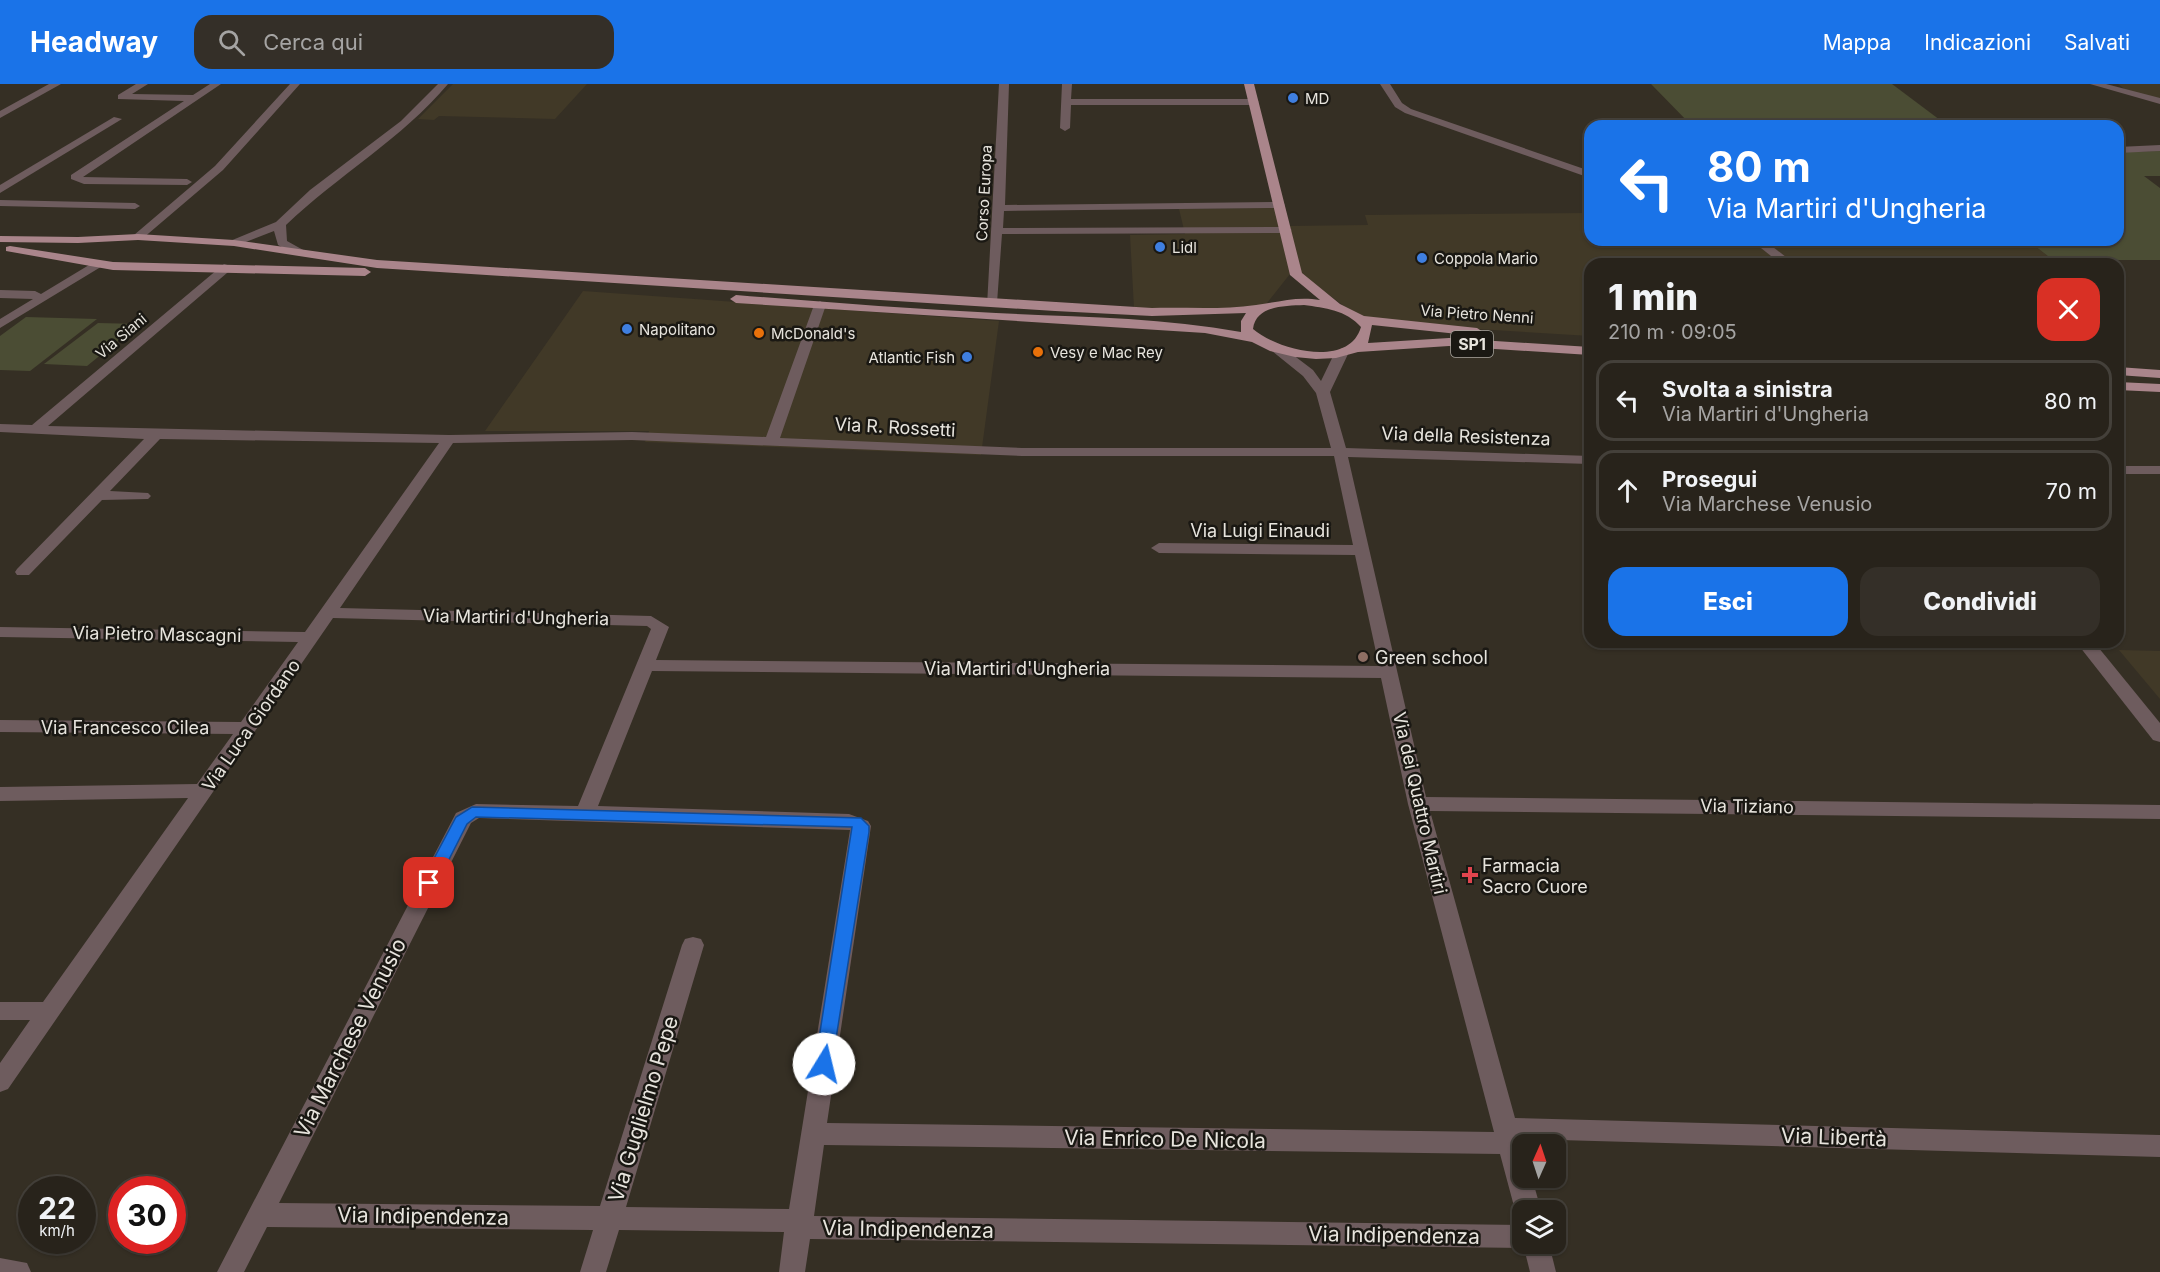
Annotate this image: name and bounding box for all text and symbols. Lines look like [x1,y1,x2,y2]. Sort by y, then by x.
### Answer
search box [194,15,614,69]
text: Headway [30,25,158,59]
icon: search [215,26,248,59]
text: Cerca qui [263,29,363,55]
text: Mappa [1823,30,1891,55]
text: Indicazioni [1924,30,2031,55]
text: Salvati [2064,30,2130,55]
place label: MD [1305,89,1329,108]
marker: MD [1286,91,1300,105]
text: 80 m [1707,141,1811,192]
street label: Corso Europa [972,144,996,242]
icon: left [1608,144,1686,222]
text: Via Martiri d'Ungheria [1707,192,1986,225]
place label: Lidl [1172,238,1197,257]
marker: Lidl [1153,240,1167,254]
place label: Coppola Mario [1434,249,1538,268]
marker: Coppola Mario [1415,251,1429,265]
text: 1 min [1608,275,1698,319]
button: close [2037,278,2100,341]
street label: Via Pietro Nenni [1420,301,1534,327]
street label: Via Siani [92,309,150,363]
place label: Napolitano [639,320,715,339]
text: 210 m · 09:05 [1608,320,1737,344]
marker: Napolitano [620,322,634,336]
place label: McDonald's [771,324,856,343]
marker: McDonald's [752,326,766,340]
road number: SP1 [1451,331,1493,357]
place label: Vesy e Mac Rey [1050,343,1164,362]
marker: Vesy e Mac Rey [1031,345,1045,359]
place label: Atlantic Fish [869,348,955,367]
marker: Atlantic Fish [960,350,974,364]
text: Svolta a sinistra [1662,376,1833,402]
icon: left [1611,384,1644,417]
text: 80 m [2044,388,2097,414]
text: Via Martiri d'Ungheria [1662,402,1869,426]
street label: Via R. Rossetti [834,413,956,441]
street label: Via della Resistenza [1381,423,1551,449]
text: Prosegui [1662,466,1757,492]
icon: ahead [1611,474,1644,507]
text: 70 m [2046,478,2097,504]
text: Via Marchese Venusio [1662,492,1872,516]
street label: Via Luigi Einaudi [1190,520,1330,541]
button: Esci [1608,567,1848,636]
button: Condividi [1860,567,2100,636]
street label: Via Martiri d'Ungheria [423,605,609,629]
street label: Via Pietro Mascagni [72,622,242,646]
place label: Green school [1375,647,1488,668]
marker: Green school [1356,650,1370,664]
street label: Via Luca Giordano [198,655,304,795]
street label: Via Martiri d'Ungheria [924,658,1110,679]
street label: Via dei Quattro Martiri [1389,710,1451,896]
street label: Via Francesco Cilea [41,717,209,738]
street label: Via Tiziano [1700,795,1794,817]
place label: Farmacia Sacro Cuore [1482,855,1588,897]
pin [403,857,454,908]
icon: arrive [412,866,445,899]
marker: Farmacia Sacro Cuore [1463,868,1477,882]
street label: Via Marchese Venusio [289,934,411,1142]
street label: Via Guglielmo Pepe [603,1013,683,1205]
position arrow [792,1032,856,1096]
street label: Via Libertà [1780,1123,1888,1151]
street label: Via Enrico De Nicola [1064,1125,1266,1153]
north arrow [1512,1134,1566,1188]
map controls [1512,1134,1566,1254]
speed limit sign: 30 [108,1176,186,1254]
text: 22 [38,1190,76,1226]
button: layers [1512,1200,1566,1254]
street label: Via Indipendenza [337,1202,509,1230]
street label: Via Indipendenza [822,1215,994,1243]
text: km/h [39,1221,75,1240]
street label: Via Indipendenza [1308,1221,1480,1249]

